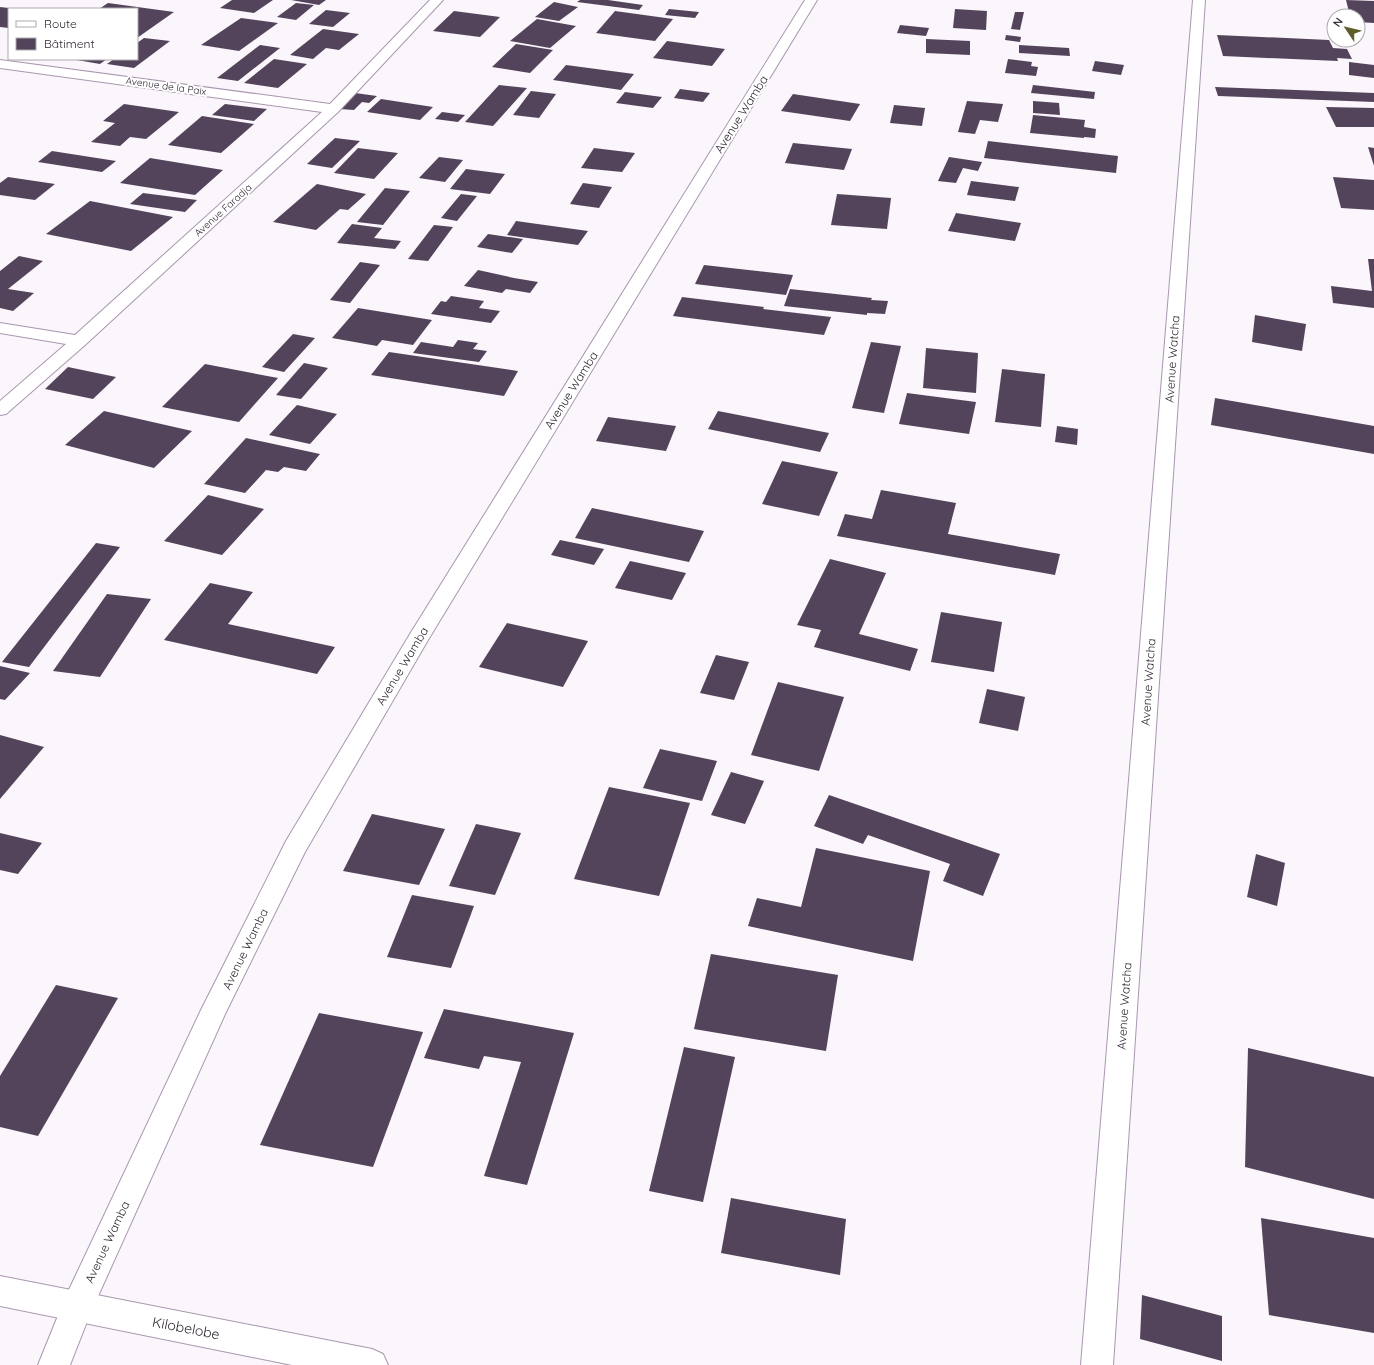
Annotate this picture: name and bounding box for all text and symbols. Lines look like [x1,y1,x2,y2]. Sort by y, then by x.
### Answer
legend [8,8,138,60]
north arrow [1326,8,1366,48]
text: N [1330,15,1346,30]
text: Route [44,16,77,31]
text: Bâtiment [44,36,94,51]
street label: Avenue Wamba [711,72,771,156]
street label: Avenue de la Paix [125,74,207,98]
street label: Avenue Faradja [192,181,254,239]
street label: Avenue Watcha [1161,315,1183,403]
street label: Avenue Wamba [541,348,601,432]
street label: Avenue Wamba [373,624,431,708]
street label: Avenue Watcha [1137,638,1159,726]
street label: Avenue Wamba [219,906,271,992]
street label: Avenue Watcha [1113,962,1135,1050]
street label: Avenue Wamba [81,1199,133,1285]
street label: Kilobelobe [151,1313,221,1343]

